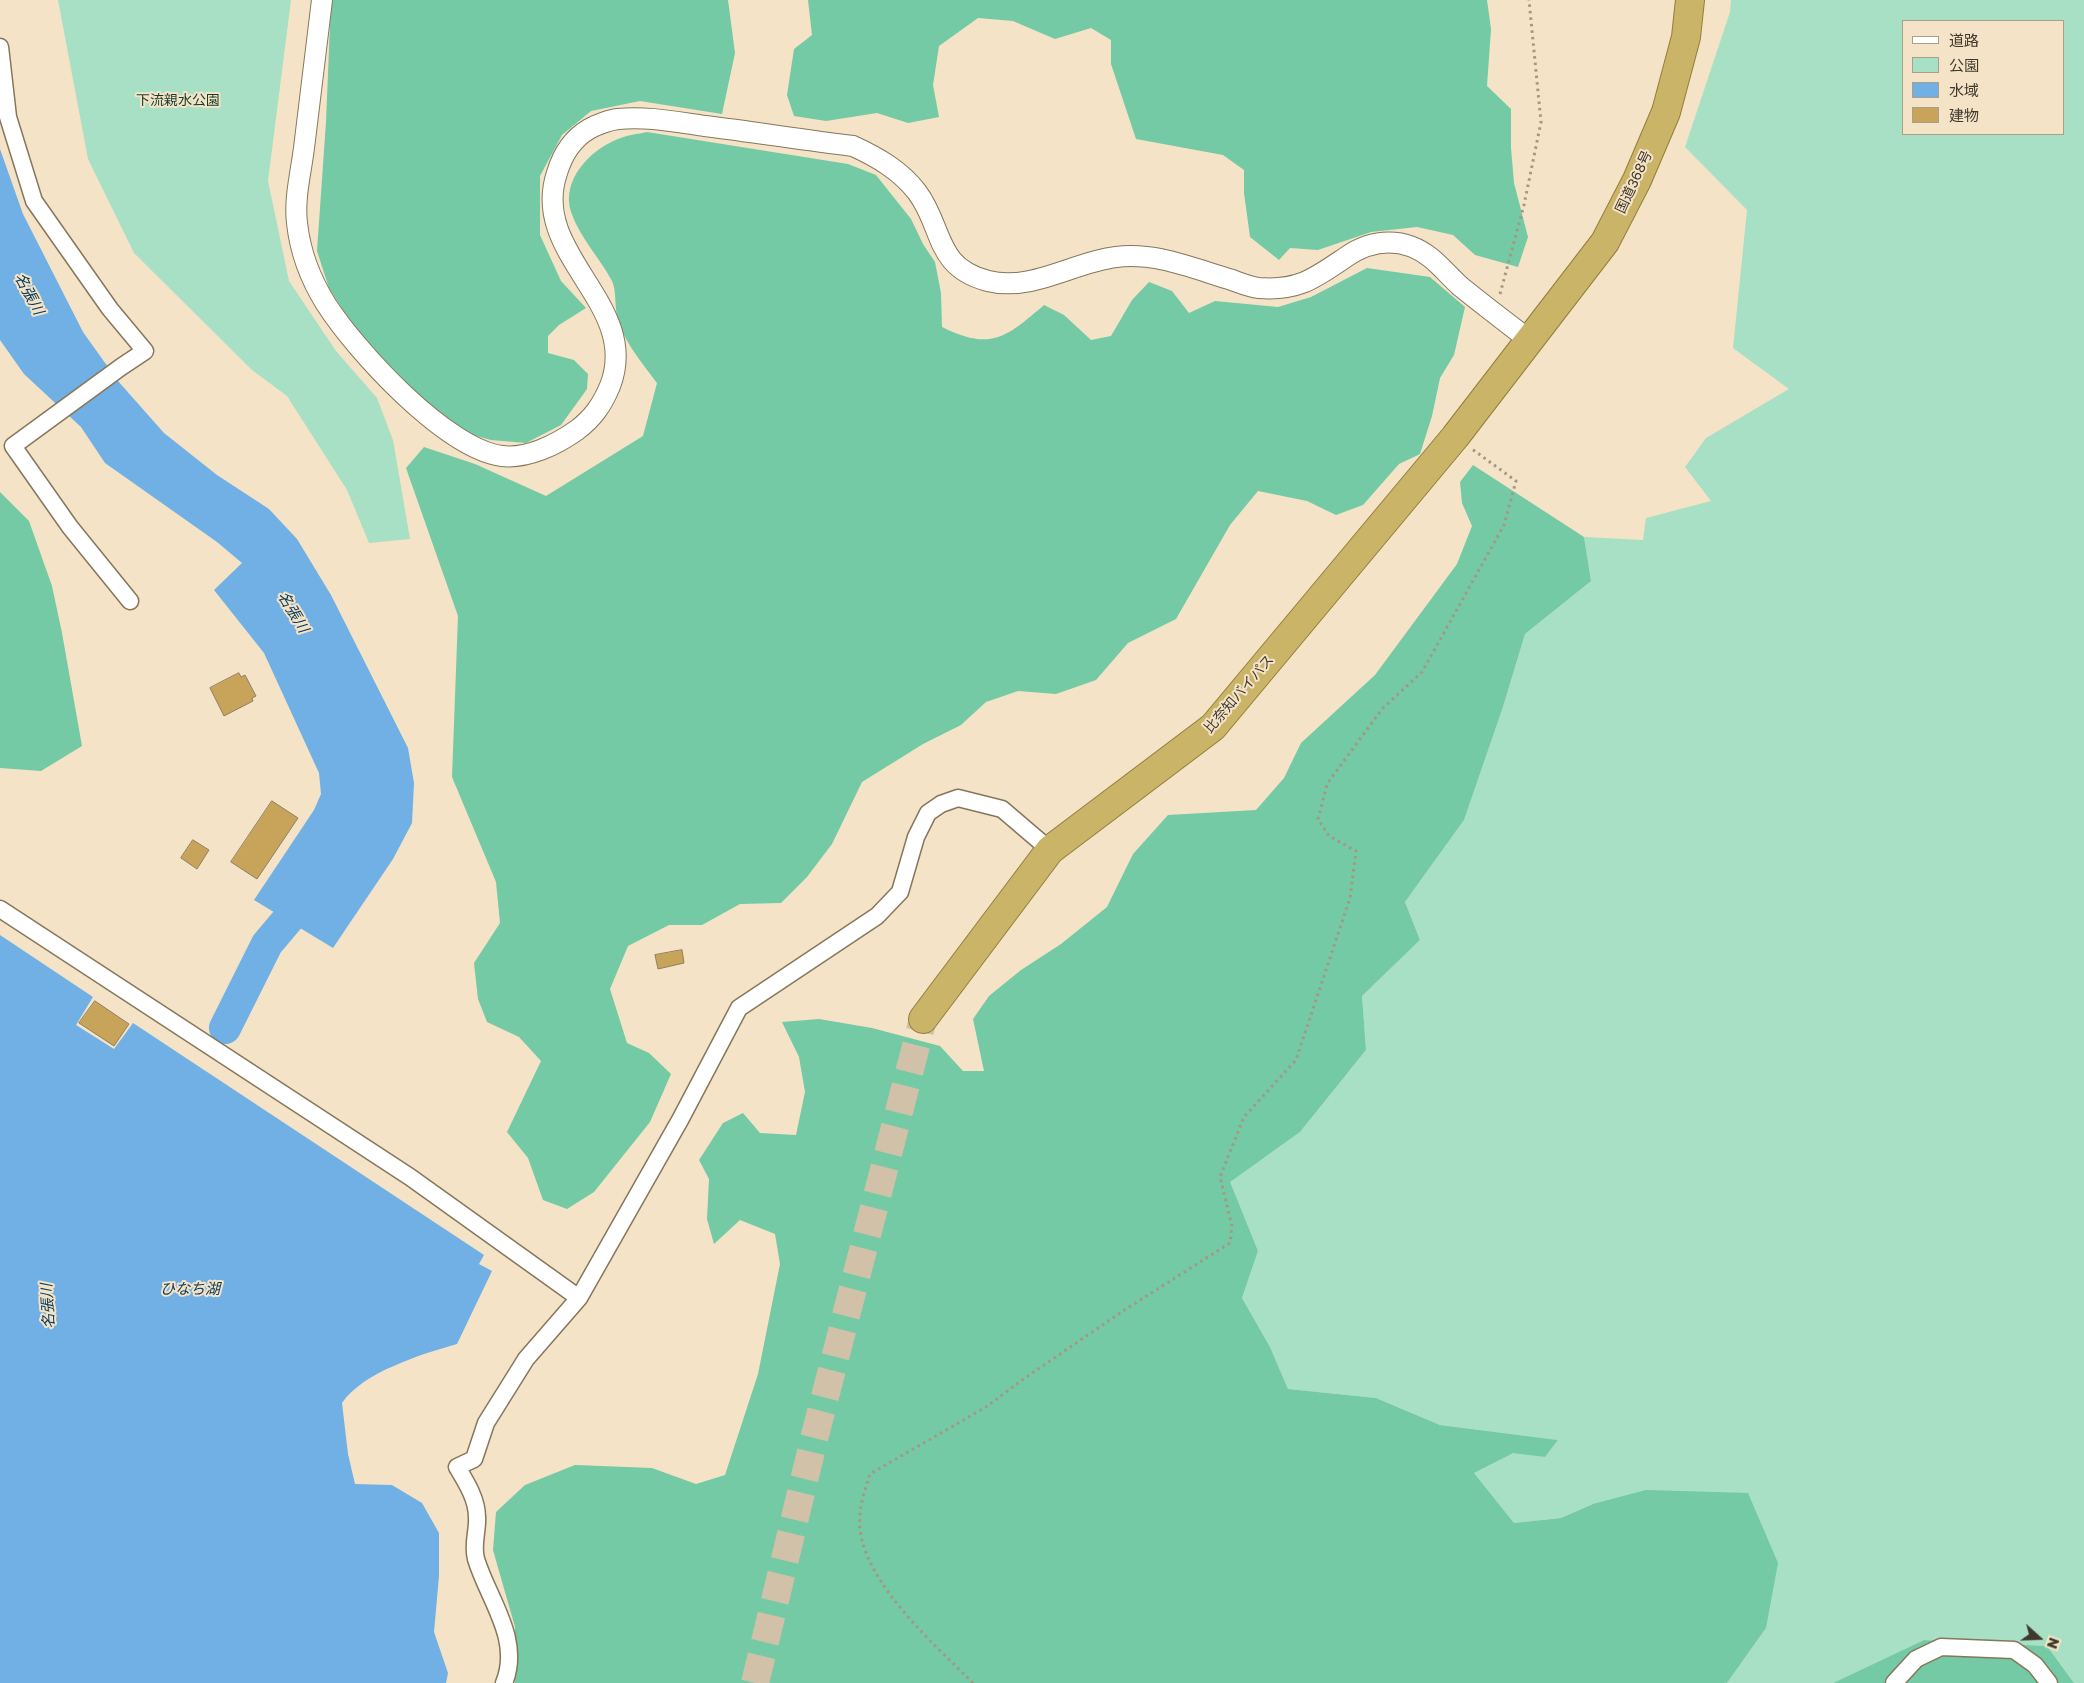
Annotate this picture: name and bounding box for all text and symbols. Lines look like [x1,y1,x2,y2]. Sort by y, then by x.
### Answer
legend [1902,20,2064,135]
text: 道路 [1949,31,1979,49]
text: 公園 [1949,56,1979,74]
text: 水域 [1949,81,1979,99]
park label: 下流親水公園 [136,93,220,109]
text: 建物 [1949,106,1979,124]
street label: 国道368号 [1612,148,1656,216]
water label: 名張川 [10,270,48,318]
water label: 名張川 [274,588,312,636]
street label: 比奈知バイパス [1201,652,1277,736]
water label: ひなち湖 [160,1280,220,1298]
water label: 名張川 [38,1283,58,1329]
north arrow [2014,1613,2064,1663]
text: N [2044,1635,2063,1651]

